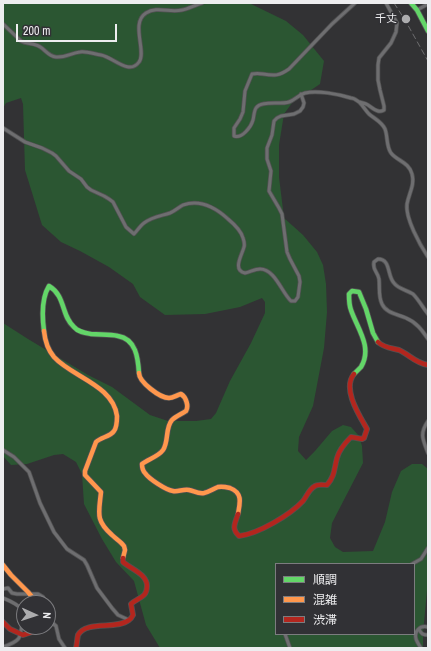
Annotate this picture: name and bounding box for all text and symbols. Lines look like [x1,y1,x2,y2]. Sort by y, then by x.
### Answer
place label: 千丈 [375,12,397,26]
marker: 千丈 [400,13,412,25]
scale bar [18,16,119,42]
text: 200 m [23,23,50,39]
legend [275,563,415,635]
text: 順調 [313,572,337,588]
text: 混雑 [313,592,337,608]
north arrow [16,595,56,635]
text: N [40,612,54,619]
text: 渋滞 [313,612,337,628]

